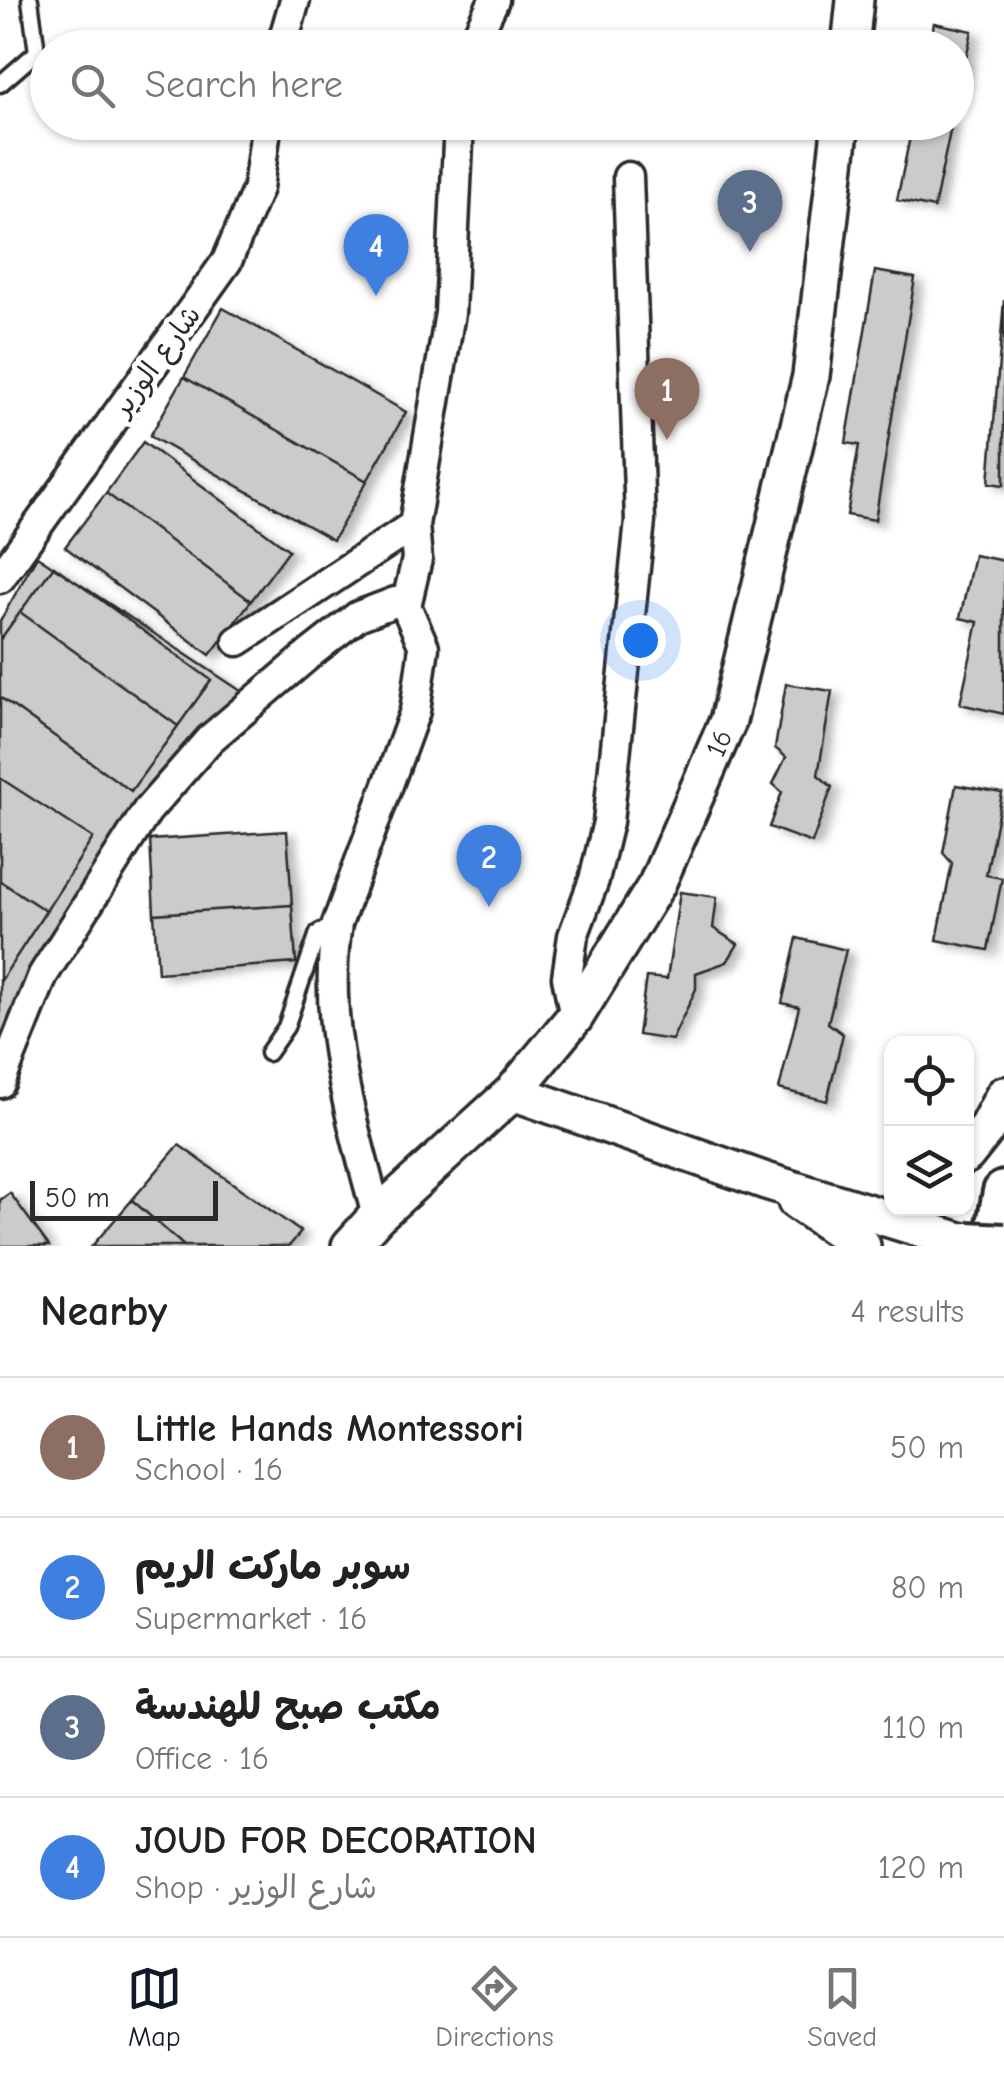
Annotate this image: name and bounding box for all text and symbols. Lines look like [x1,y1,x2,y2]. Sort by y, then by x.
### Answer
search box [30,30,974,140]
icon: search [65,58,120,113]
text: Search here [145,63,343,107]
pin: 3 [718,170,782,252]
pin: 4 [344,214,408,296]
street label: شارع الوزير [105,299,210,425]
pin: 1 [634,358,700,440]
your location [615,615,666,666]
street label: 16 [700,725,739,762]
pin: 2 [456,824,522,907]
map controls [884,1036,974,1216]
button: locate [884,1036,974,1126]
button: layers [884,1126,974,1216]
scale bar [30,1176,218,1220]
text: 50 m [45,1182,110,1214]
text: Nearby [40,1287,167,1336]
text: 4 results [851,1293,964,1330]
text: Little Hands Montessori [135,1407,524,1451]
text: 1 [66,1429,79,1466]
text: 50 m [890,1429,964,1466]
text: School · 16 [135,1451,283,1488]
text: سوبر ماركت الريم [135,1545,411,1589]
text: 2 [65,1569,80,1606]
text: 80 m [891,1569,964,1606]
text: Supermarket · 16 [135,1600,367,1637]
text: مكتب صبح للهندسة [135,1685,441,1729]
text: 3 [65,1709,80,1746]
text: 110 m [882,1709,964,1746]
text: Office · 16 [135,1740,269,1777]
text: JOUD FOR DECORATION [135,1819,537,1863]
text: 4 [65,1849,80,1886]
text: 120 m [878,1849,964,1886]
text: Shop · شارع الوزير [135,1869,377,1906]
tab: Map [127,1961,182,2053]
tab: Directions [435,1961,554,2053]
tab: Saved [807,1961,877,2053]

